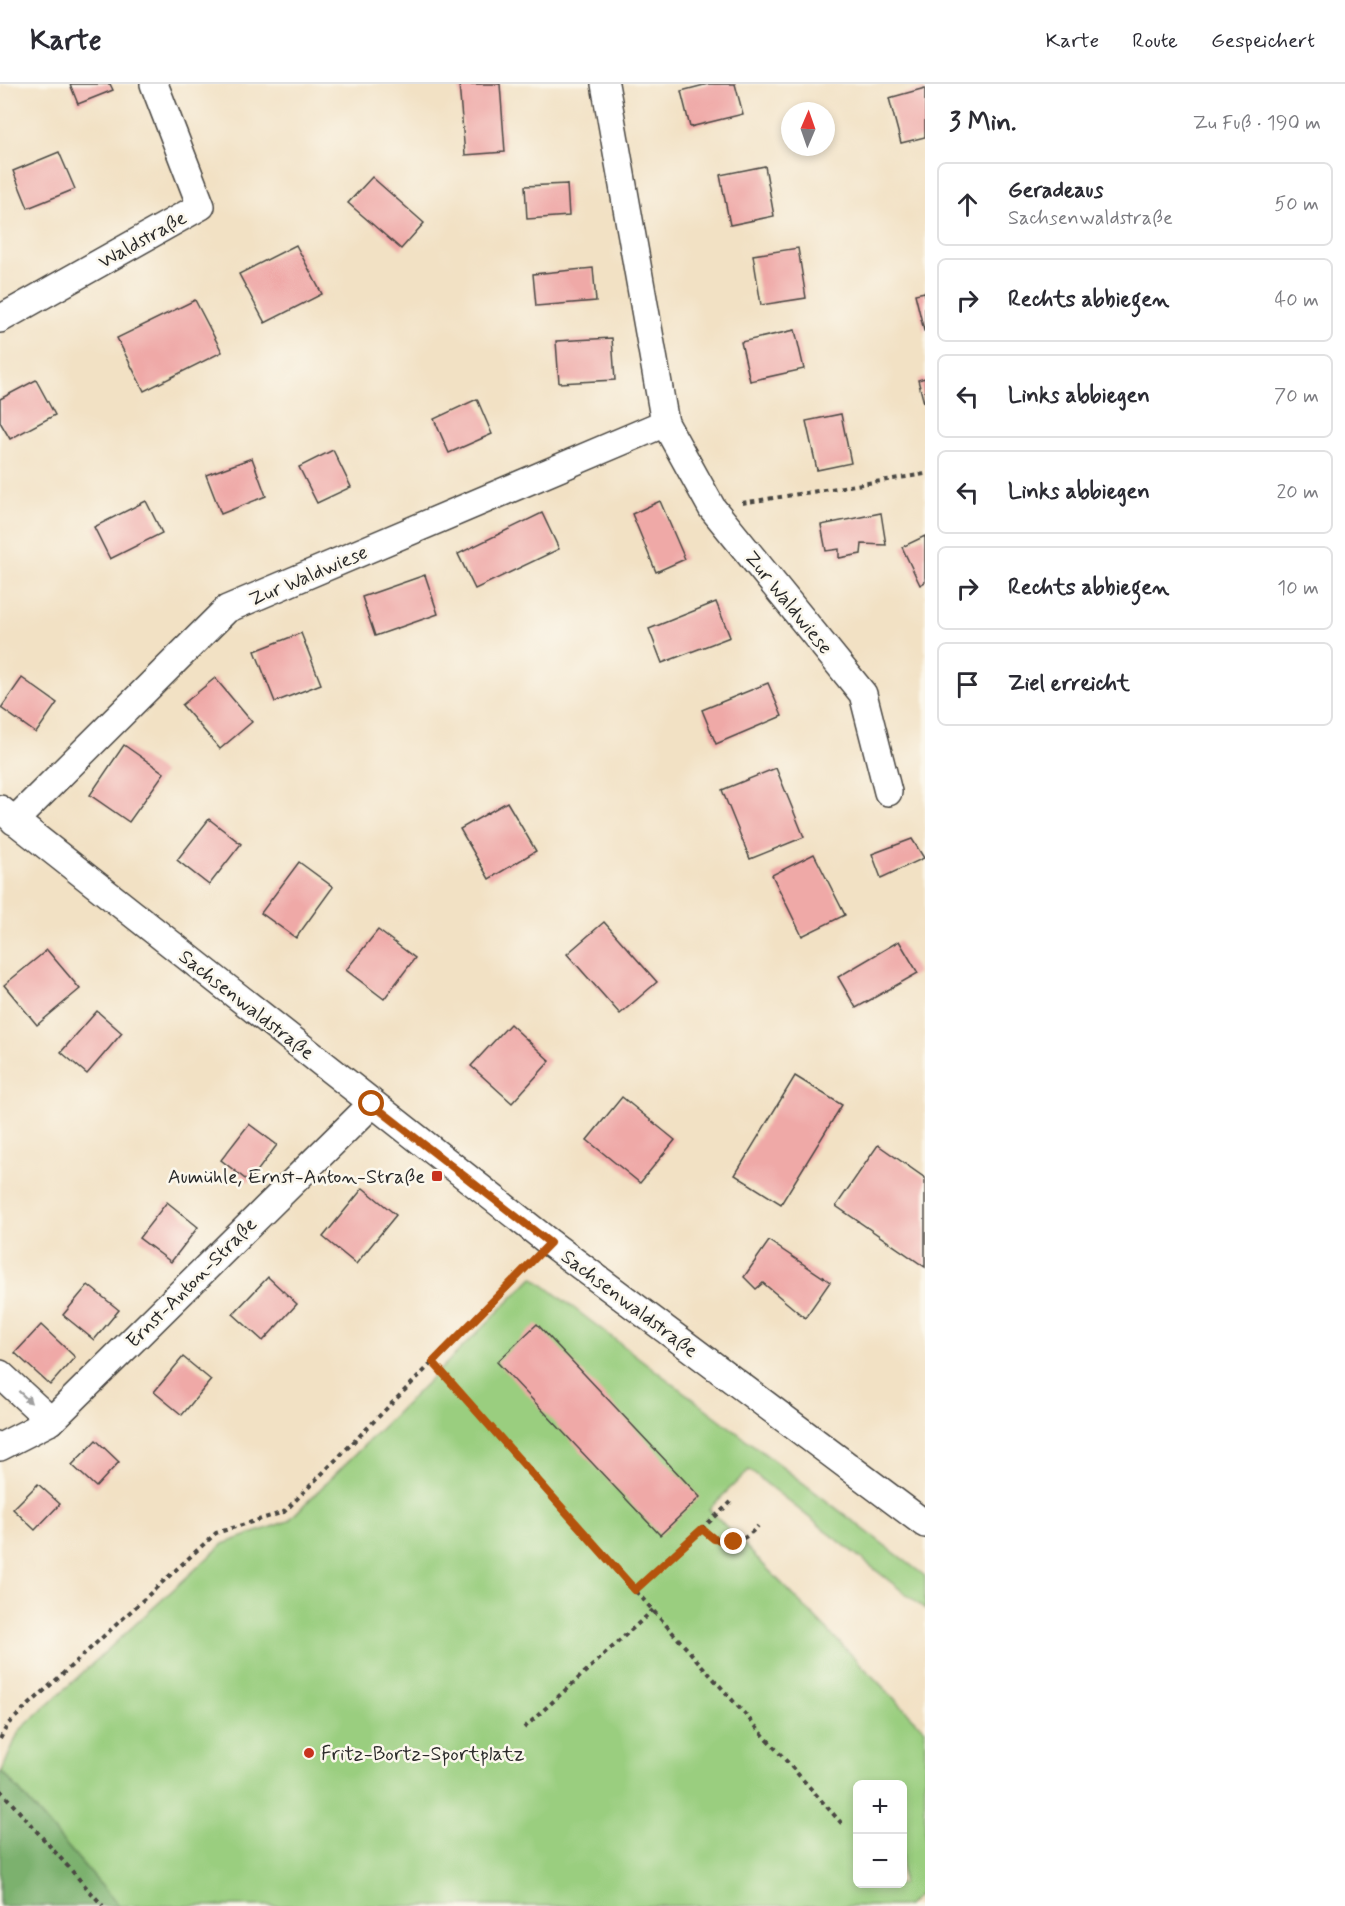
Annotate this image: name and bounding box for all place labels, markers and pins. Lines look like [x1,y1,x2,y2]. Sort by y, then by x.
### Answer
place label: Aumühle, Ernst-Anton-Straße [168,1164,425,1191]
marker: Aumühle, Ernst-Anton-Straße [430,1169,444,1183]
place label: Fritz-Bortz-Sportplatz [321,1741,525,1768]
marker: Fritz-Bortz-Sportplatz [302,1746,316,1760]

